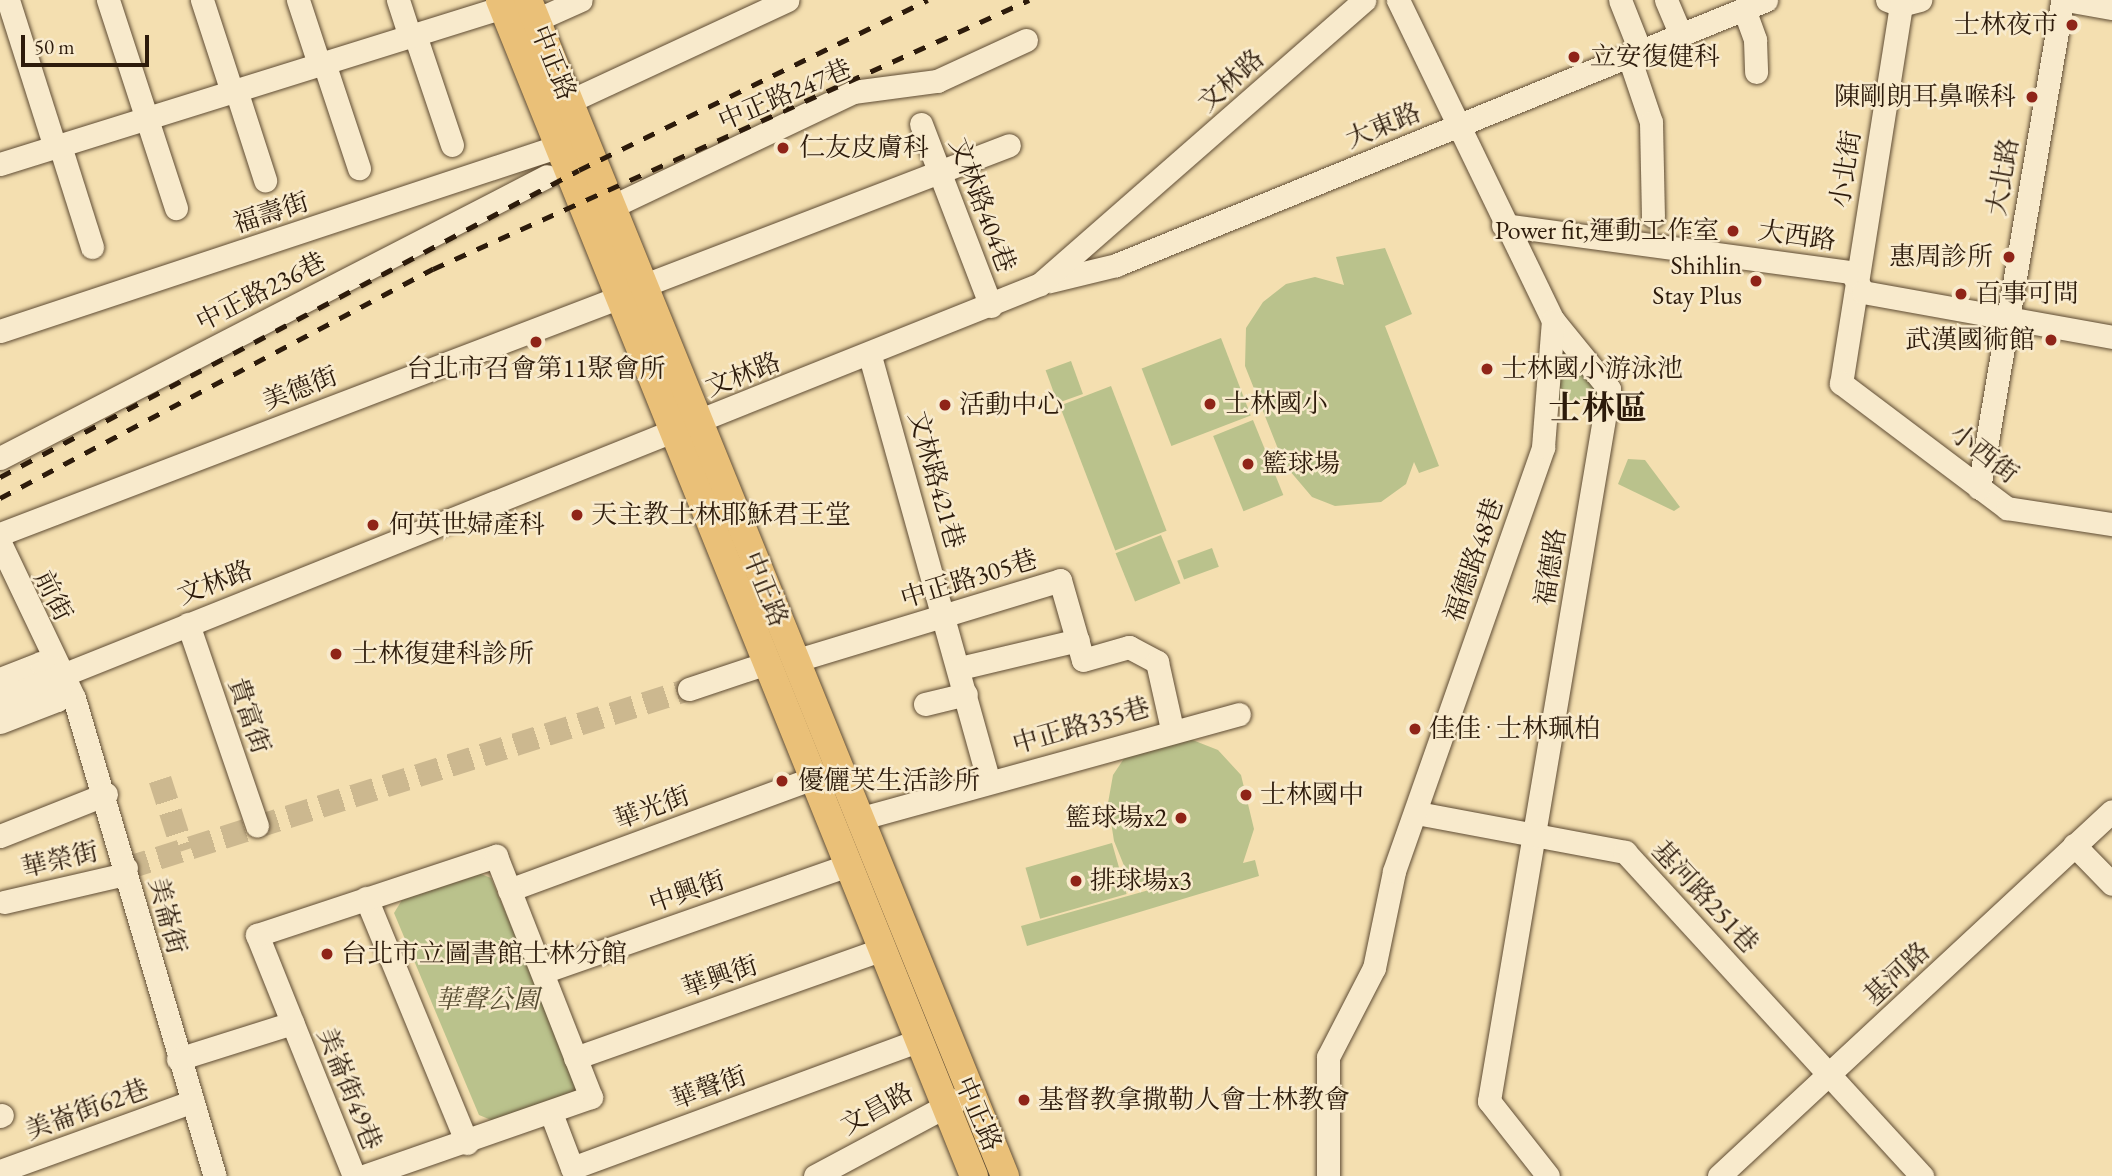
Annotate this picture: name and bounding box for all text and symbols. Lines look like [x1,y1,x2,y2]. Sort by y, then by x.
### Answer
place label: 士林夜市 [1954,9,2058,41]
marker: 士林夜市 [2064,17,2080,33]
scale bar [24,21,152,65]
street label: 中正路 [524,21,582,105]
text: 50 m [34,33,75,60]
place label: 立安復健科 [1590,41,1720,73]
street label: 文林路 [1192,43,1270,119]
marker: 立安復健科 [1564,47,1584,67]
street label: 中正路247巷 [714,53,856,137]
place label: 陳剛朗耳鼻喉科 [1834,81,2016,113]
marker: 陳剛朗耳鼻喉科 [2022,87,2042,107]
street label: 大東路 [1341,97,1425,155]
street label: 小北街 [1824,128,1868,210]
place label: 仁友皮膚科 [799,132,929,164]
street label: 文林路404巷 [942,133,1022,277]
street label: 大北路 [1981,136,2025,218]
marker: 仁友皮膚科 [773,138,793,158]
street label: 福壽街 [229,186,313,240]
place label: Power fit,運動工作室 [1495,215,1719,247]
street label: 大西路 [1756,215,1838,257]
marker: Power fit,運動工作室 [1725,223,1741,239]
place label: 惠周診所 [1889,241,1993,273]
street label: 中正路236巷 [191,246,331,338]
marker: 惠周診所 [1999,247,2019,267]
place label: Shihlin Stay Plus [1652,250,1742,312]
marker: Shihlin Stay Plus [1748,273,1764,289]
place label: 百事可問 [1975,278,2079,310]
marker: 百事可問 [1953,286,1969,302]
place label: 武漢國術館 [1905,324,2035,356]
marker: 武漢國術館 [2041,330,2061,350]
marker: 台北市召會第11聚會所 [528,334,544,350]
street label: 文林路 [701,346,785,404]
place label: 台北市召會第11聚會所 [407,353,665,385]
place label: 士林國小游泳池 [1501,353,1683,385]
street label: 美德街 [258,360,342,418]
marker: 士林國小游泳池 [1479,361,1495,377]
place label: 士林國小 [1224,388,1328,420]
district label: 士林區 [1549,388,1647,428]
place label: 活動中心 [959,389,1063,421]
marker: 士林國小 [1202,396,1218,412]
marker: 活動中心 [937,397,953,413]
street label: 文林路421巷 [902,408,970,552]
street label: 小西街 [1944,418,2024,490]
place label: 籃球場 [1262,448,1340,480]
marker: 籃球場 [1240,456,1256,472]
street label: 福德路48巷 [1438,494,1510,626]
place label: 天主教士林耶穌君王堂 [591,499,851,531]
marker: 天主教士林耶穌君王堂 [569,507,585,523]
place label: 何英世婦產科 [389,509,545,541]
marker: 何英世婦產科 [363,515,383,535]
street label: 福德路 [1529,526,1573,608]
street label: 中正路305巷 [897,543,1041,615]
street label: 中正路 [736,547,794,631]
street label: 文林路 [173,554,257,612]
street label: 前街 [27,566,79,626]
place label: 士林復建科診所 [352,638,534,670]
marker: 士林復建科診所 [326,644,346,664]
street label: 貴富街 [222,674,276,758]
street label: 中正路335巷 [1009,692,1153,760]
place label: 佳佳 ‧ 士林珮柏 [1429,713,1600,745]
marker: 佳佳 ‧ 士林珮柏 [1407,721,1423,737]
place label: 優儷芙生活診所 [798,765,980,797]
marker: 優儷芙生活診所 [772,771,792,791]
place label: 士林國中 [1260,779,1364,811]
street label: 華光街 [610,780,694,836]
marker: 士林國中 [1238,787,1254,803]
place label: 籃球場x2 [1065,802,1167,834]
marker: 籃球場x2 [1173,810,1189,826]
street label: 基河路251巷 [1645,835,1765,959]
street label: 華榮街 [18,836,102,884]
street label: 中興街 [645,865,729,919]
place label: 排球場x3 [1090,865,1192,897]
marker: 排球場x3 [1068,873,1084,889]
street label: 美崙街 [142,874,192,958]
street label: 基河路 [1858,936,1936,1012]
place label: 台北市立圖書館士林分館 [341,938,627,970]
marker: 台北市立圖書館士林分館 [319,946,335,962]
street label: 華興街 [678,950,762,1004]
park label: 華聲公園 [435,984,539,1016]
street label: 美崙街49巷 [310,1023,388,1155]
street label: 華聲街 [667,1060,751,1116]
street label: 中正路 [948,1072,1008,1156]
street label: 美崙街62巷 [21,1073,153,1147]
street label: 文昌路 [835,1076,919,1142]
place label: 基督教拿撒勒人會士林教會 [1038,1084,1350,1116]
marker: 基督教拿撒勒人會士林教會 [1016,1092,1032,1108]

